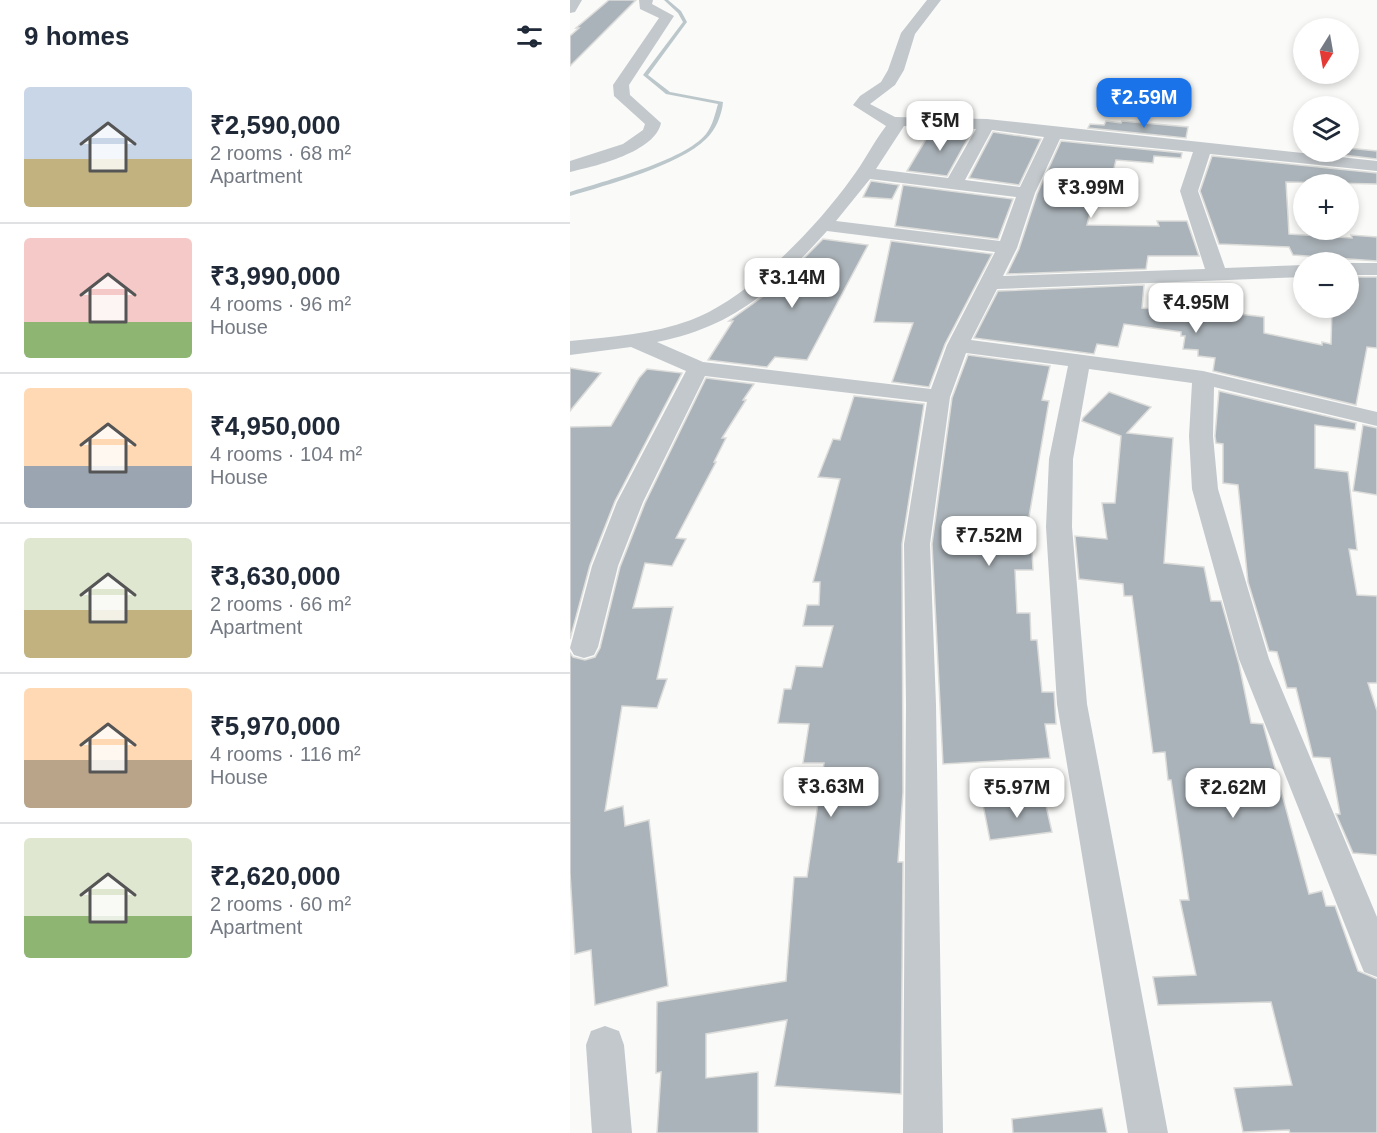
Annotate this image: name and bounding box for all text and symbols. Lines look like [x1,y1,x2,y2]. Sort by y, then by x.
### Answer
north arrow [1293,18,1359,84]
map controls [1293,18,1359,318]
icon: filters [513,20,546,53]
text: 9 homes [24,21,130,51]
pin: ₹2.59M [1095,78,1193,129]
text: ₹2.59M [1110,86,1178,108]
button: layers [1293,96,1359,162]
pin: ₹5M [911,101,969,152]
text: ₹5M [920,109,960,131]
text: ₹2,590,000 [210,110,341,140]
icon: home [72,111,144,183]
text: 2 rooms · 68 m² [210,142,351,164]
text: Apartment [210,165,302,187]
pin: ₹3.99M [1042,168,1140,219]
button: + [1293,174,1359,240]
text: ₹3.99M [1057,176,1125,198]
button: − [1293,252,1359,318]
pin: ₹3.14M [743,258,841,309]
text: ₹3,990,000 [210,261,341,291]
icon: home [72,262,144,334]
text: ₹3.14M [758,266,826,288]
pin: ₹4.95M [1147,283,1245,334]
text: ₹4.95M [1162,291,1230,313]
text: 4 rooms · 96 m² [210,293,351,315]
text: House [210,316,268,338]
text: ₹4,950,000 [210,411,341,441]
icon: home [72,412,144,484]
text: 4 rooms · 104 m² [210,443,362,465]
text: House [210,466,268,488]
pin: ₹7.52M [940,516,1038,567]
text: ₹7.52M [955,524,1023,546]
text: ₹3,630,000 [210,561,341,591]
icon: home [72,562,144,634]
text: 2 rooms · 66 m² [210,593,351,615]
text: Apartment [210,616,302,638]
text: ₹5,970,000 [210,711,341,741]
icon: home [72,712,144,784]
text: 4 rooms · 116 m² [210,743,361,765]
text: House [210,766,268,788]
pin: ₹3.63M [782,767,880,818]
pin: ₹5.97M [968,768,1066,819]
pin: ₹2.62M [1184,768,1282,819]
text: ₹3.63M [797,775,865,797]
text: ₹5.97M [983,776,1051,798]
text: ₹2.62M [1199,776,1267,798]
text: ₹2,620,000 [210,861,341,891]
icon: home [72,862,144,934]
text: 2 rooms · 60 m² [210,893,351,915]
text: Apartment [210,916,302,938]

